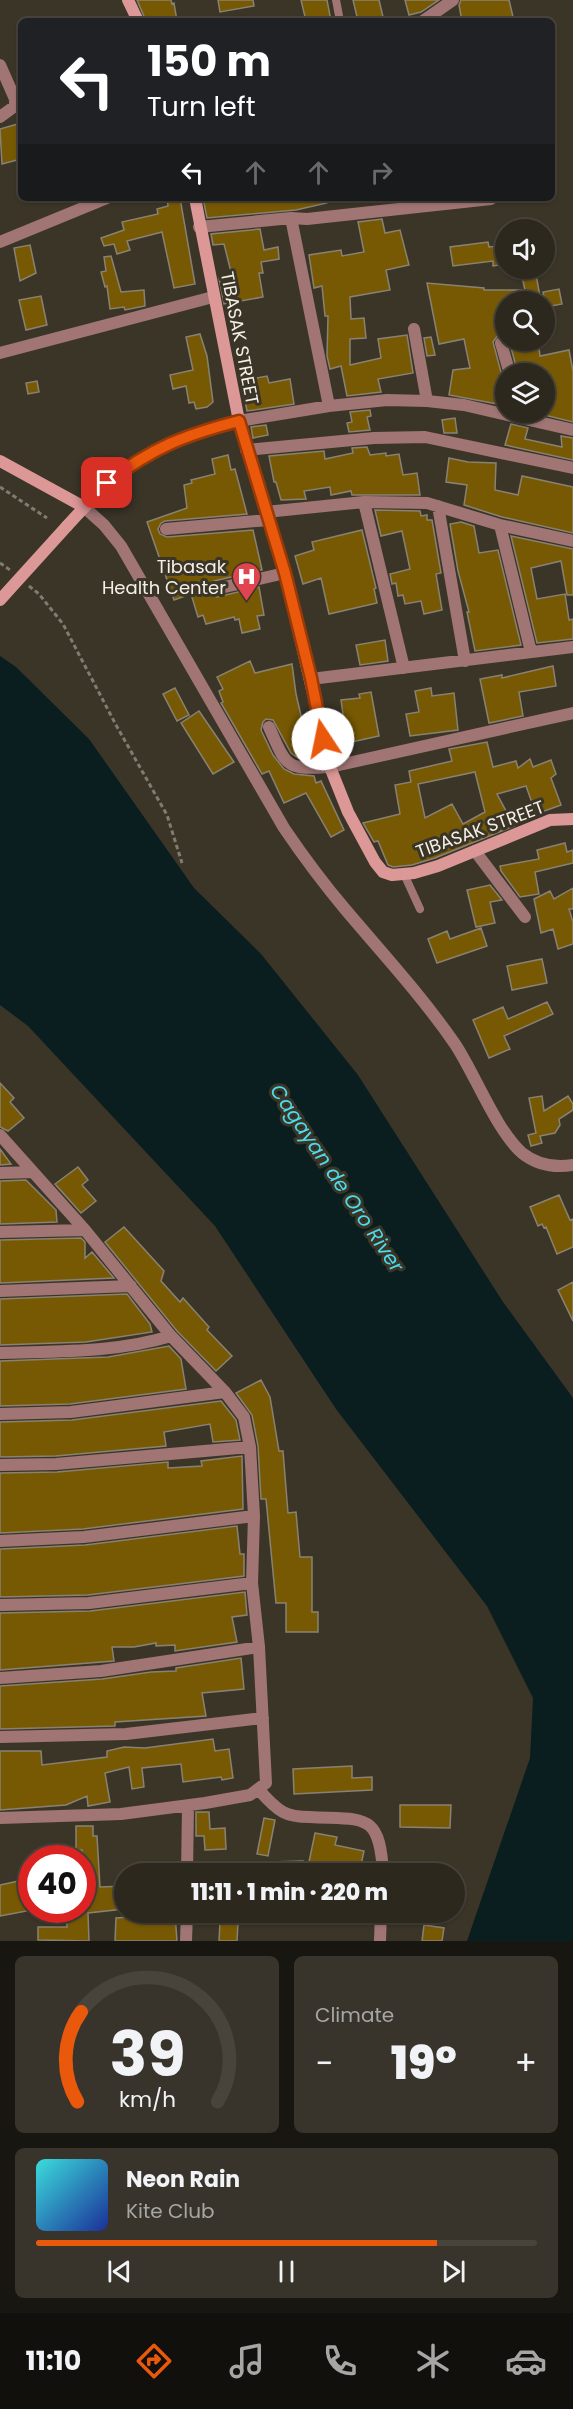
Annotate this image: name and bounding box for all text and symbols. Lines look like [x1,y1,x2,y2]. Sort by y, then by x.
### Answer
text: 150 m [147,32,271,91]
icon: left [48,42,126,120]
text: Turn left [147,88,256,125]
icon: left [176,156,209,189]
icon: ahead [239,156,272,189]
icon: ahead [302,156,335,189]
icon: right [365,156,398,189]
map controls [495,219,555,423]
button: sound [495,219,555,279]
street label: TIBASAK STREET [215,269,265,407]
button: search [495,291,555,351]
button: layers [495,363,555,423]
pin [81,457,132,508]
icon: arrive [90,466,123,499]
place label: Tibasak Health Center [102,554,227,600]
hospital icon: Tibasak Health Center [231,560,263,602]
position arrow [291,707,355,771]
street label: TIBASAK STREET [412,794,548,864]
water label: Cagayan de Oro River [263,1078,411,1278]
speed limit sign: 40 [18,1845,96,1923]
text: 11:11 · 1 min · 220 m [191,1877,388,1908]
text: Climate [315,2001,394,2029]
text: 39 [109,2010,185,2098]
text: 19° [391,2032,457,2095]
text: − [315,2040,333,2087]
text: + [514,2040,537,2087]
text: km/h [118,2084,176,2115]
text: Neon Rain [126,2164,240,2195]
text: Kite Club [126,2197,215,2225]
icon: previous [103,2255,136,2288]
icon: pause [270,2255,303,2288]
icon: next [437,2255,470,2288]
icon: directions [133,2340,175,2382]
icon: music [226,2340,268,2382]
icon: phone [319,2340,361,2382]
icon: climate [412,2340,454,2382]
icon: car [505,2340,547,2382]
text: 11:10 [26,2342,81,2379]

